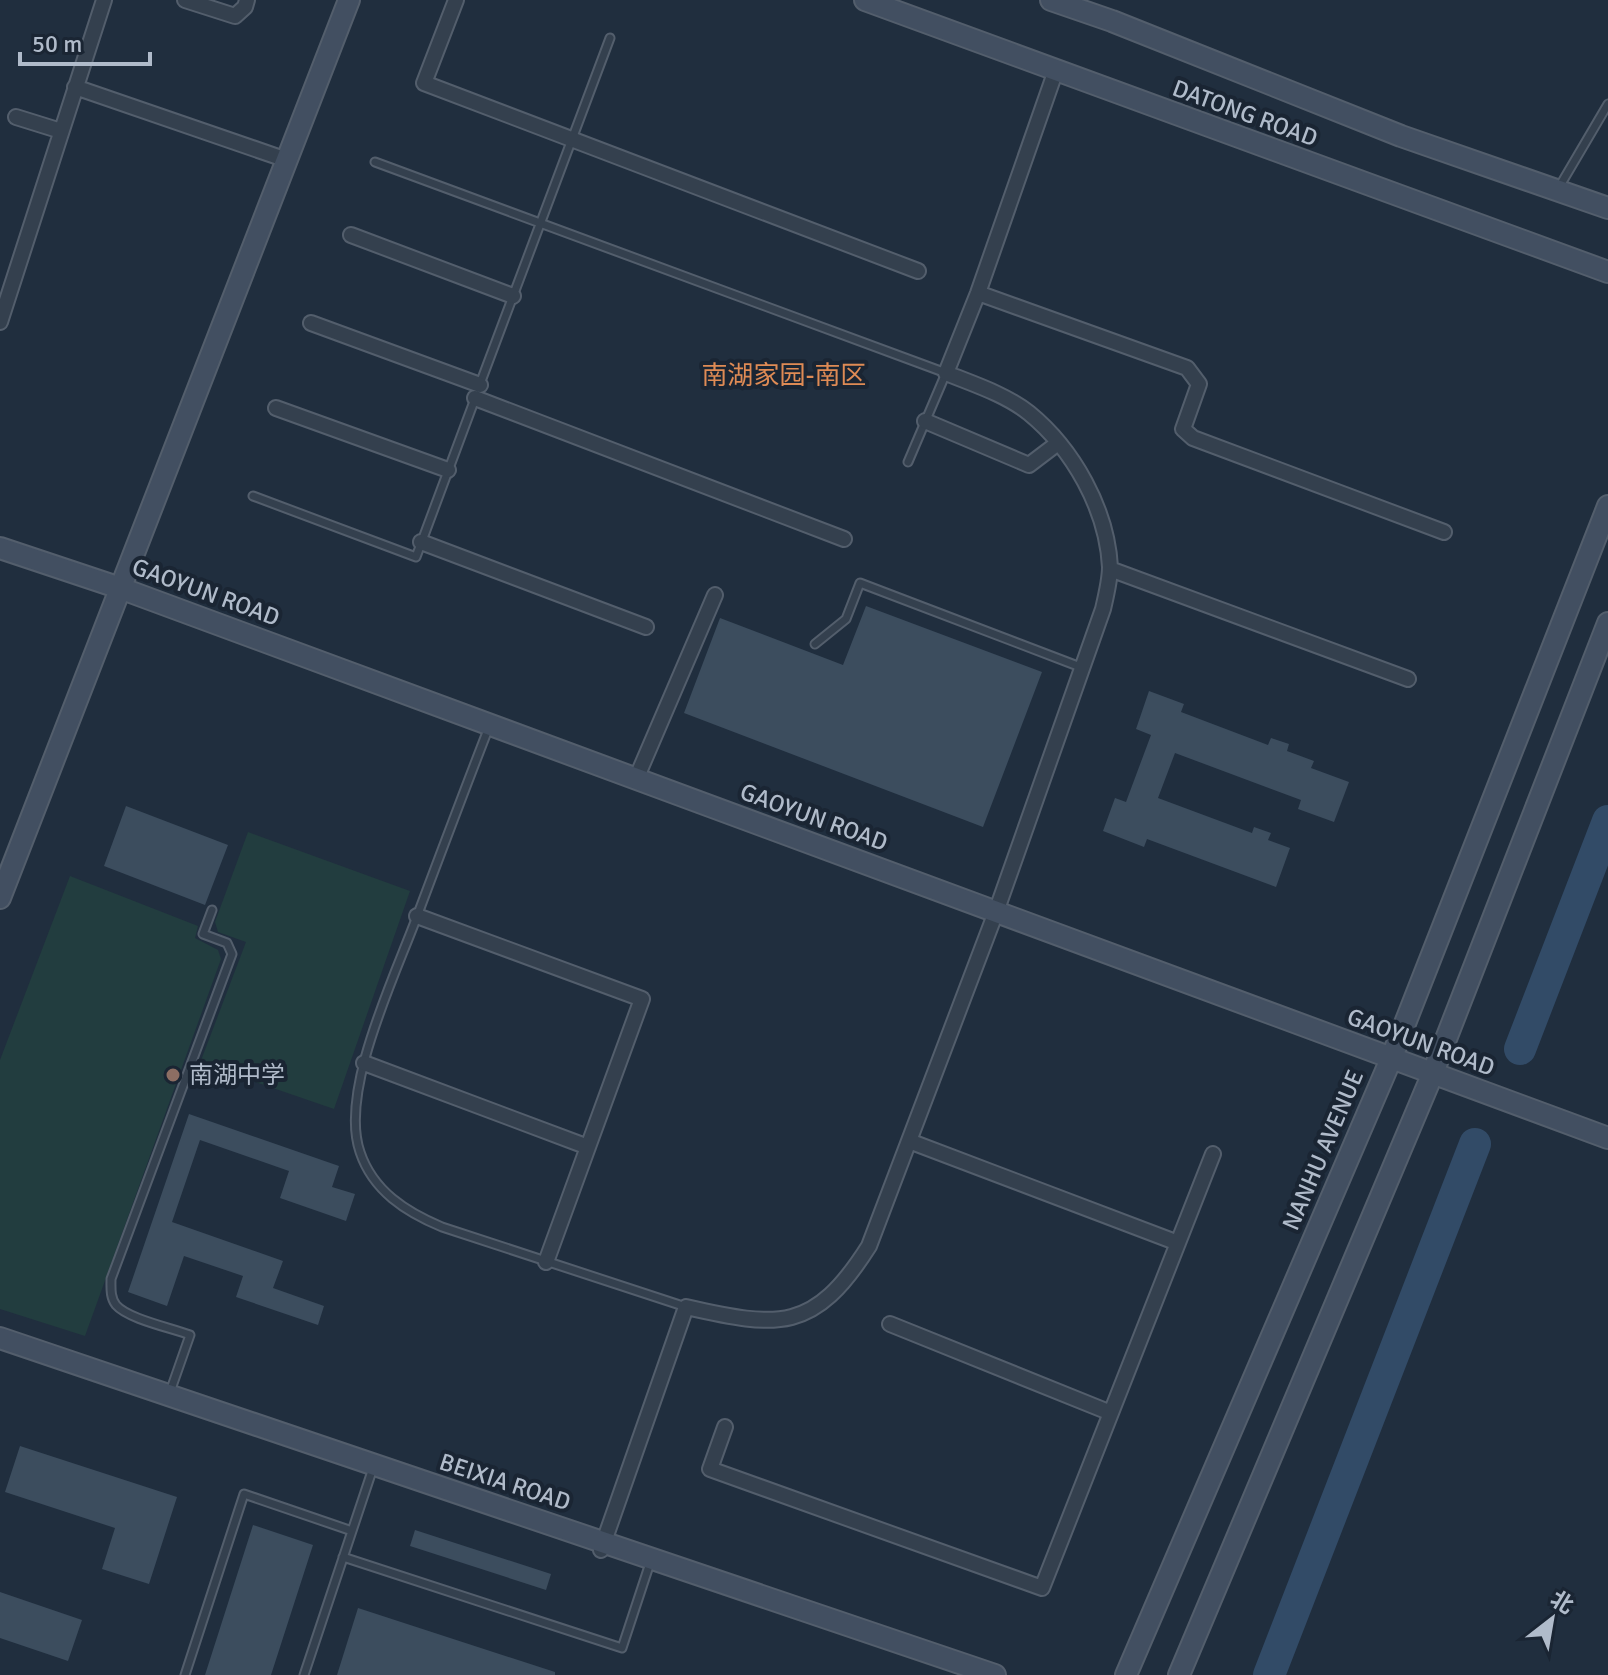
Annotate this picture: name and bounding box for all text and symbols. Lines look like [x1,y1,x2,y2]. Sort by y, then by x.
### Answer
scale bar [20,16,150,66]
text: 50 m [32,29,82,59]
street label: DATONG ROAD [1168,73,1322,153]
district label: 南湖家园-南区 [701,360,867,392]
street label: GAOYUN ROAD [128,551,284,633]
street label: GAOYUN ROAD [736,776,892,858]
street label: GAOYUN ROAD [1343,1001,1499,1083]
place label: 南湖中学 [189,1060,285,1090]
street label: NANHU AVENUE [1276,1065,1370,1235]
marker: 南湖中学 [164,1066,182,1084]
street label: BEIXIA ROAD [436,1447,574,1517]
north arrow [1512,1579,1592,1659]
text: 北 [1546,1585,1578,1620]

